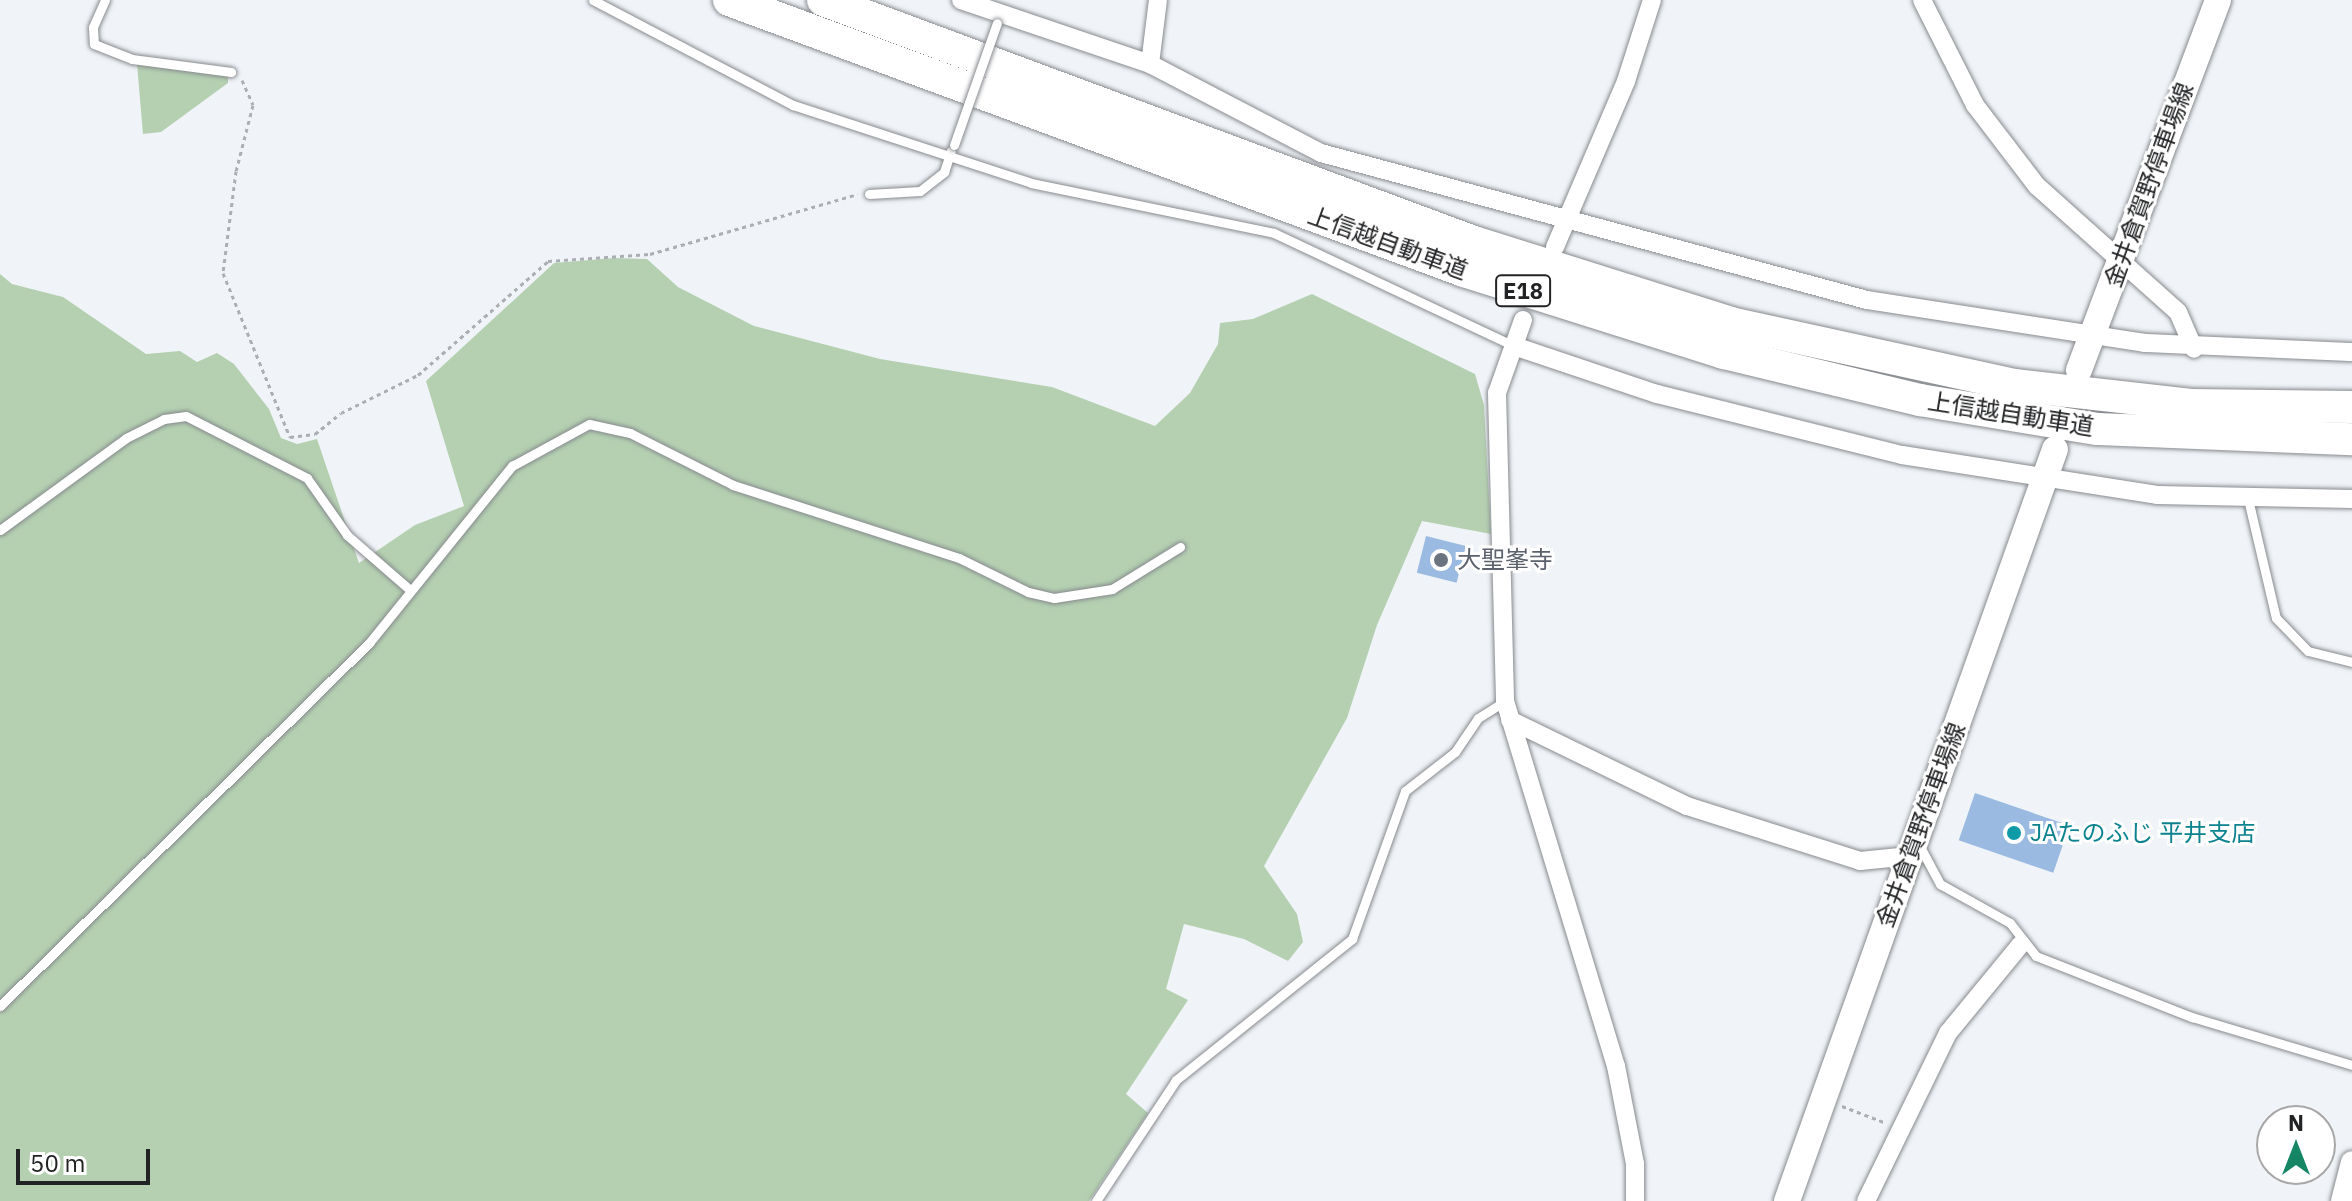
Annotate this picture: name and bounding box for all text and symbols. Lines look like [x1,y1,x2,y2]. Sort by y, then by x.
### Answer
street label: 金井倉賀野停車場線 [2099,79,2199,291]
street label: 上信越自動車道 [1304,201,1472,285]
road number: E18 [1495,273,1551,309]
street label: 上信越自動車道 [1926,387,2096,441]
place label: 大聖峯寺 [1457,546,1553,574]
marker: 大聖峯寺 [1432,551,1450,569]
street label: 金井倉賀野停車場線 [1871,719,1971,931]
place label: JAたのふじ 平井支店 [2030,819,2255,847]
marker: JAたのふじ 平井支店 [2005,824,2023,842]
north arrow [2256,1105,2336,1185]
text: N [2288,1108,2304,1137]
scale bar [20,1133,154,1183]
text: 50 m [30,1147,85,1179]

